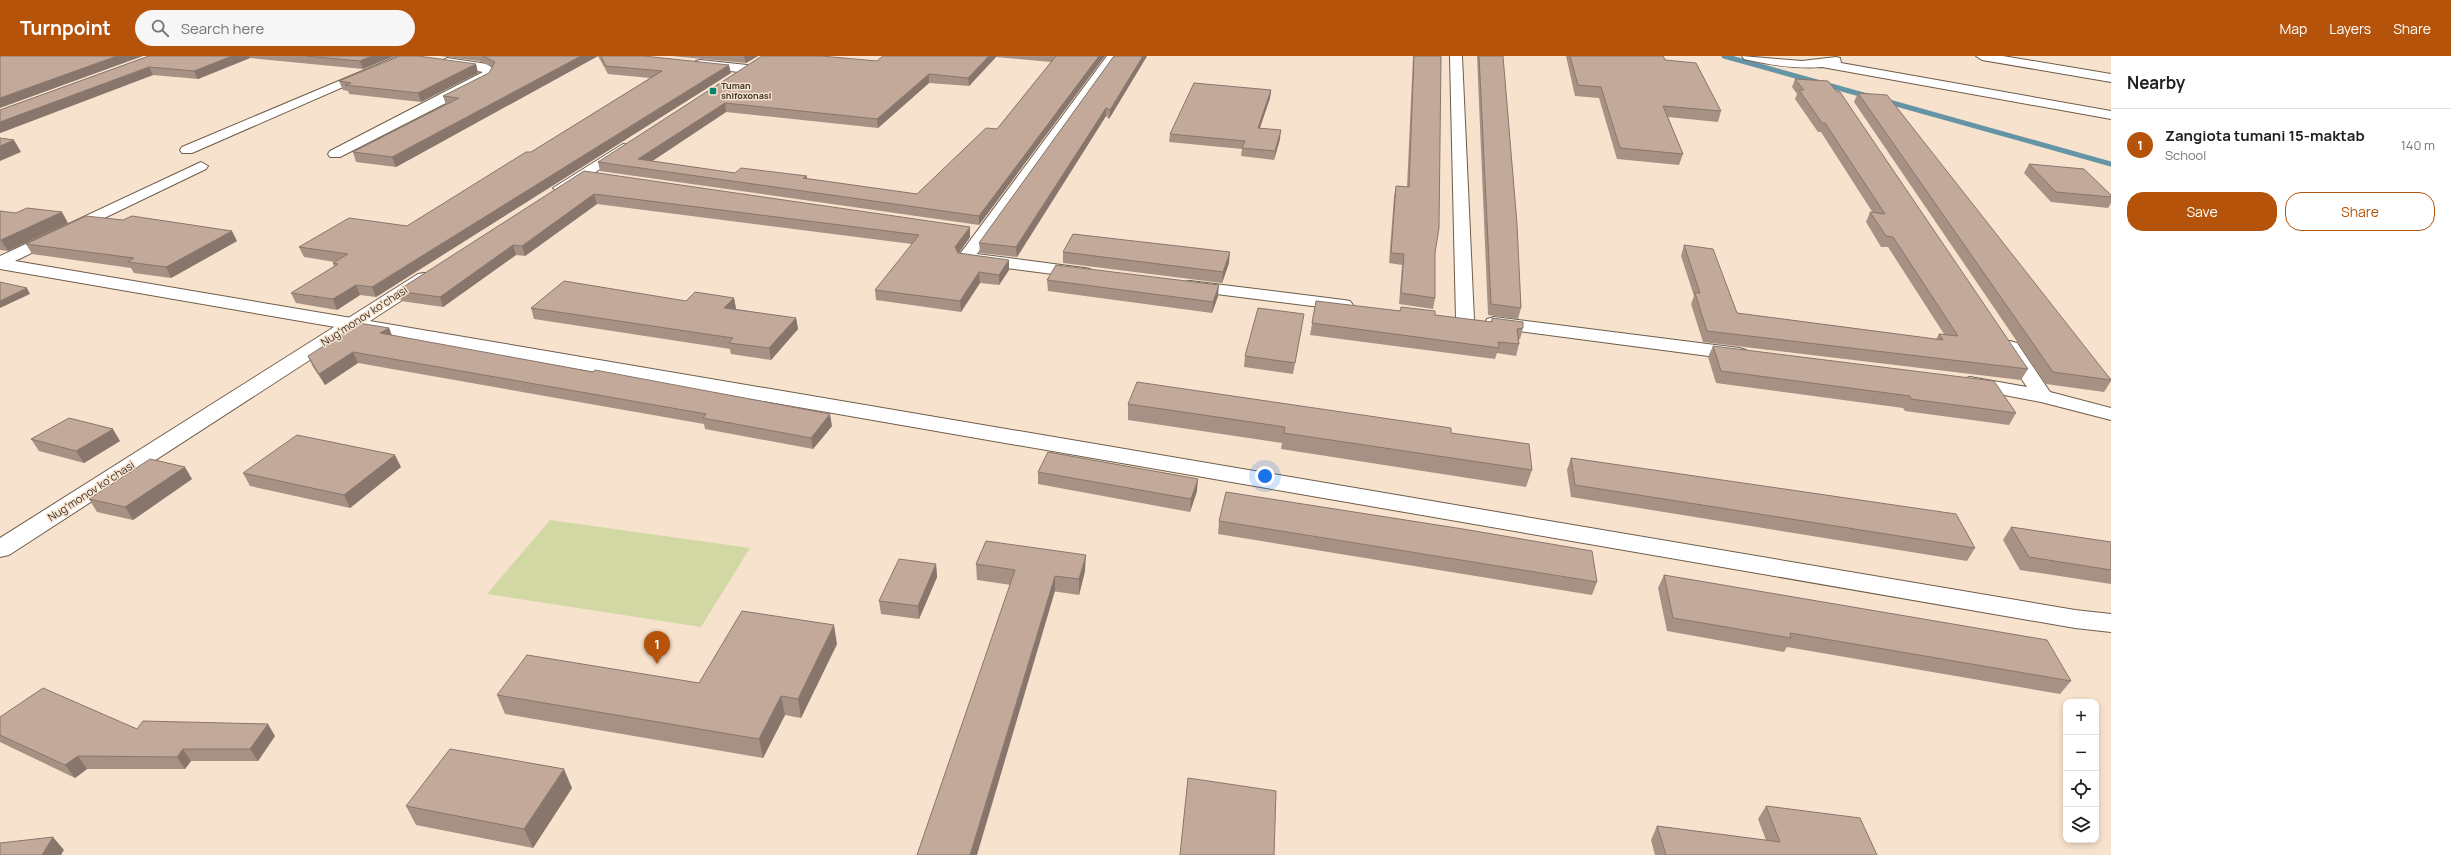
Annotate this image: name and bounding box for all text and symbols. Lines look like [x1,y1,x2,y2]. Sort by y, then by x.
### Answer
search box [135,10,415,46]
text: Turnpoint [20,15,111,41]
icon: search [149,17,171,39]
text: Search here [181,18,264,39]
text: Map [2279,19,2307,38]
text: Layers [2329,19,2371,38]
text: Share [2393,19,2431,38]
text: Nearby [2127,71,2185,94]
place label: Tuman shifoxonasi [721,79,771,102]
marker: Tuman shifoxonasi [708,86,718,96]
text: Zangiota tumani 15-maktab [2165,125,2365,146]
text: 1 [2137,136,2143,154]
text: 140 m [2401,136,2435,154]
text: School [2165,146,2206,164]
button: Save [2127,192,2277,231]
button: Share [2285,192,2435,231]
street label: Nugʻmonov koʻchasi [317,282,410,349]
street label: Nugʻmonov koʻchasi [44,457,137,524]
your location [1255,466,1275,486]
pin: 1 [644,631,670,664]
map controls [2063,699,2099,843]
button: + [2063,699,2099,735]
button: − [2063,735,2099,771]
button: locate [2063,771,2099,807]
button: layers [2063,807,2099,843]

